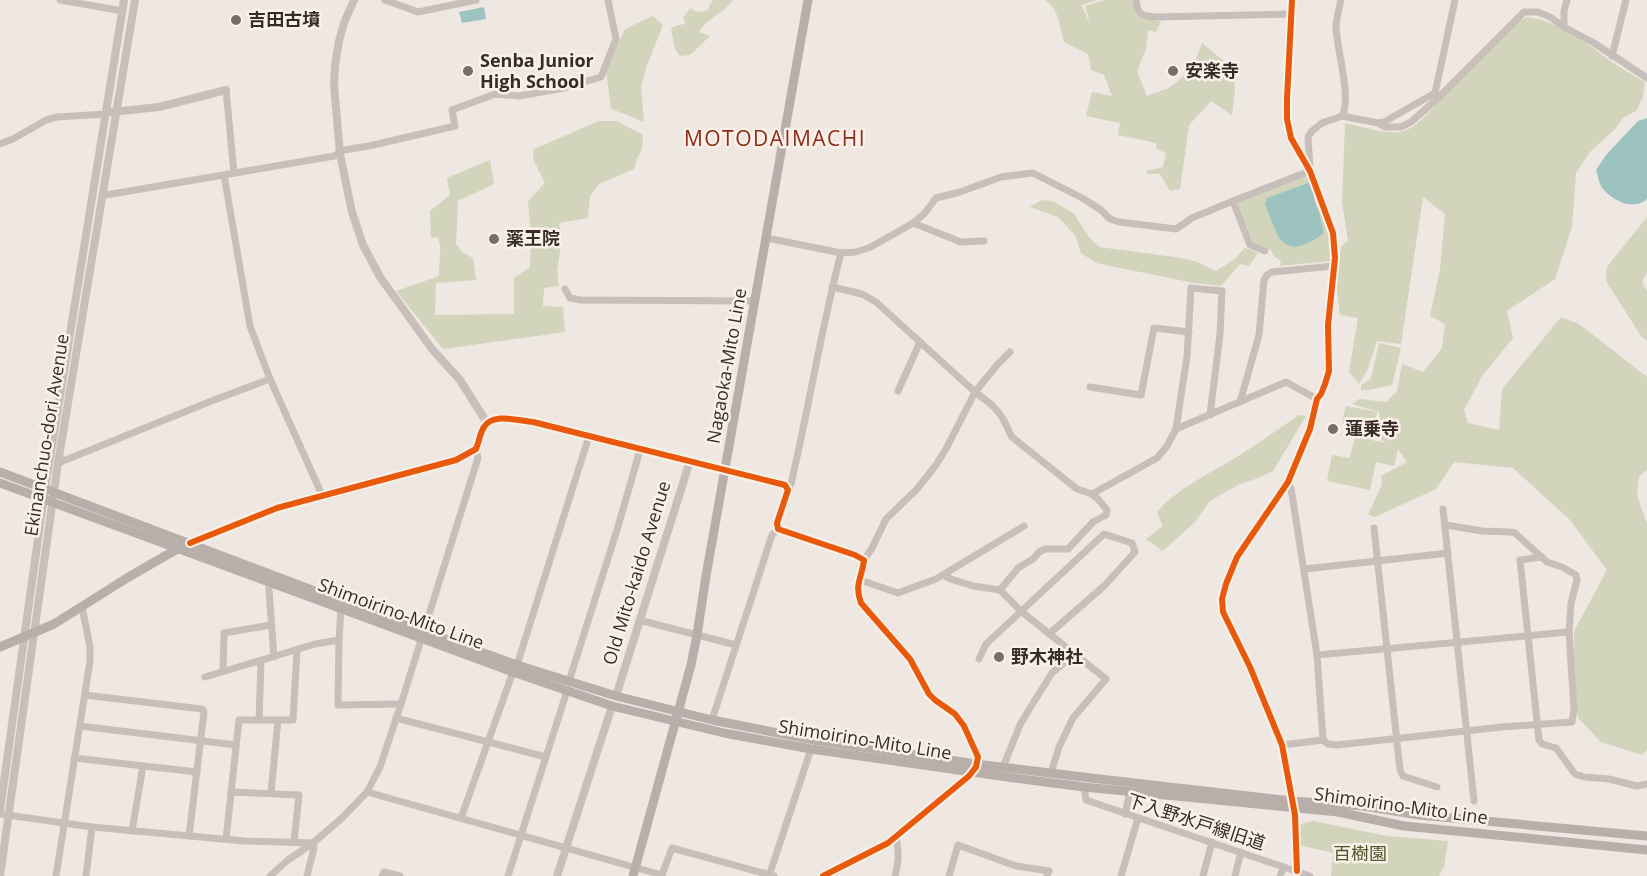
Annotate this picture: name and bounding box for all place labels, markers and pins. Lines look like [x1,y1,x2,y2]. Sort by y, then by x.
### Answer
place label: 吉田古墳 [248,7,320,31]
marker: 吉田古墳 [229,13,243,27]
place label: Senba Junior High School [480,48,594,93]
place label: 安楽寺 [1185,58,1239,82]
marker: Senba Junior High School [461,64,475,78]
marker: 安楽寺 [1166,64,1180,78]
place label: 薬王院 [506,226,560,250]
marker: 薬王院 [487,232,501,246]
place label: 蓮乗寺 [1345,416,1399,440]
marker: 蓮乗寺 [1326,422,1340,436]
place label: 野木神社 [1011,644,1083,668]
marker: 野木神社 [992,650,1006,664]

